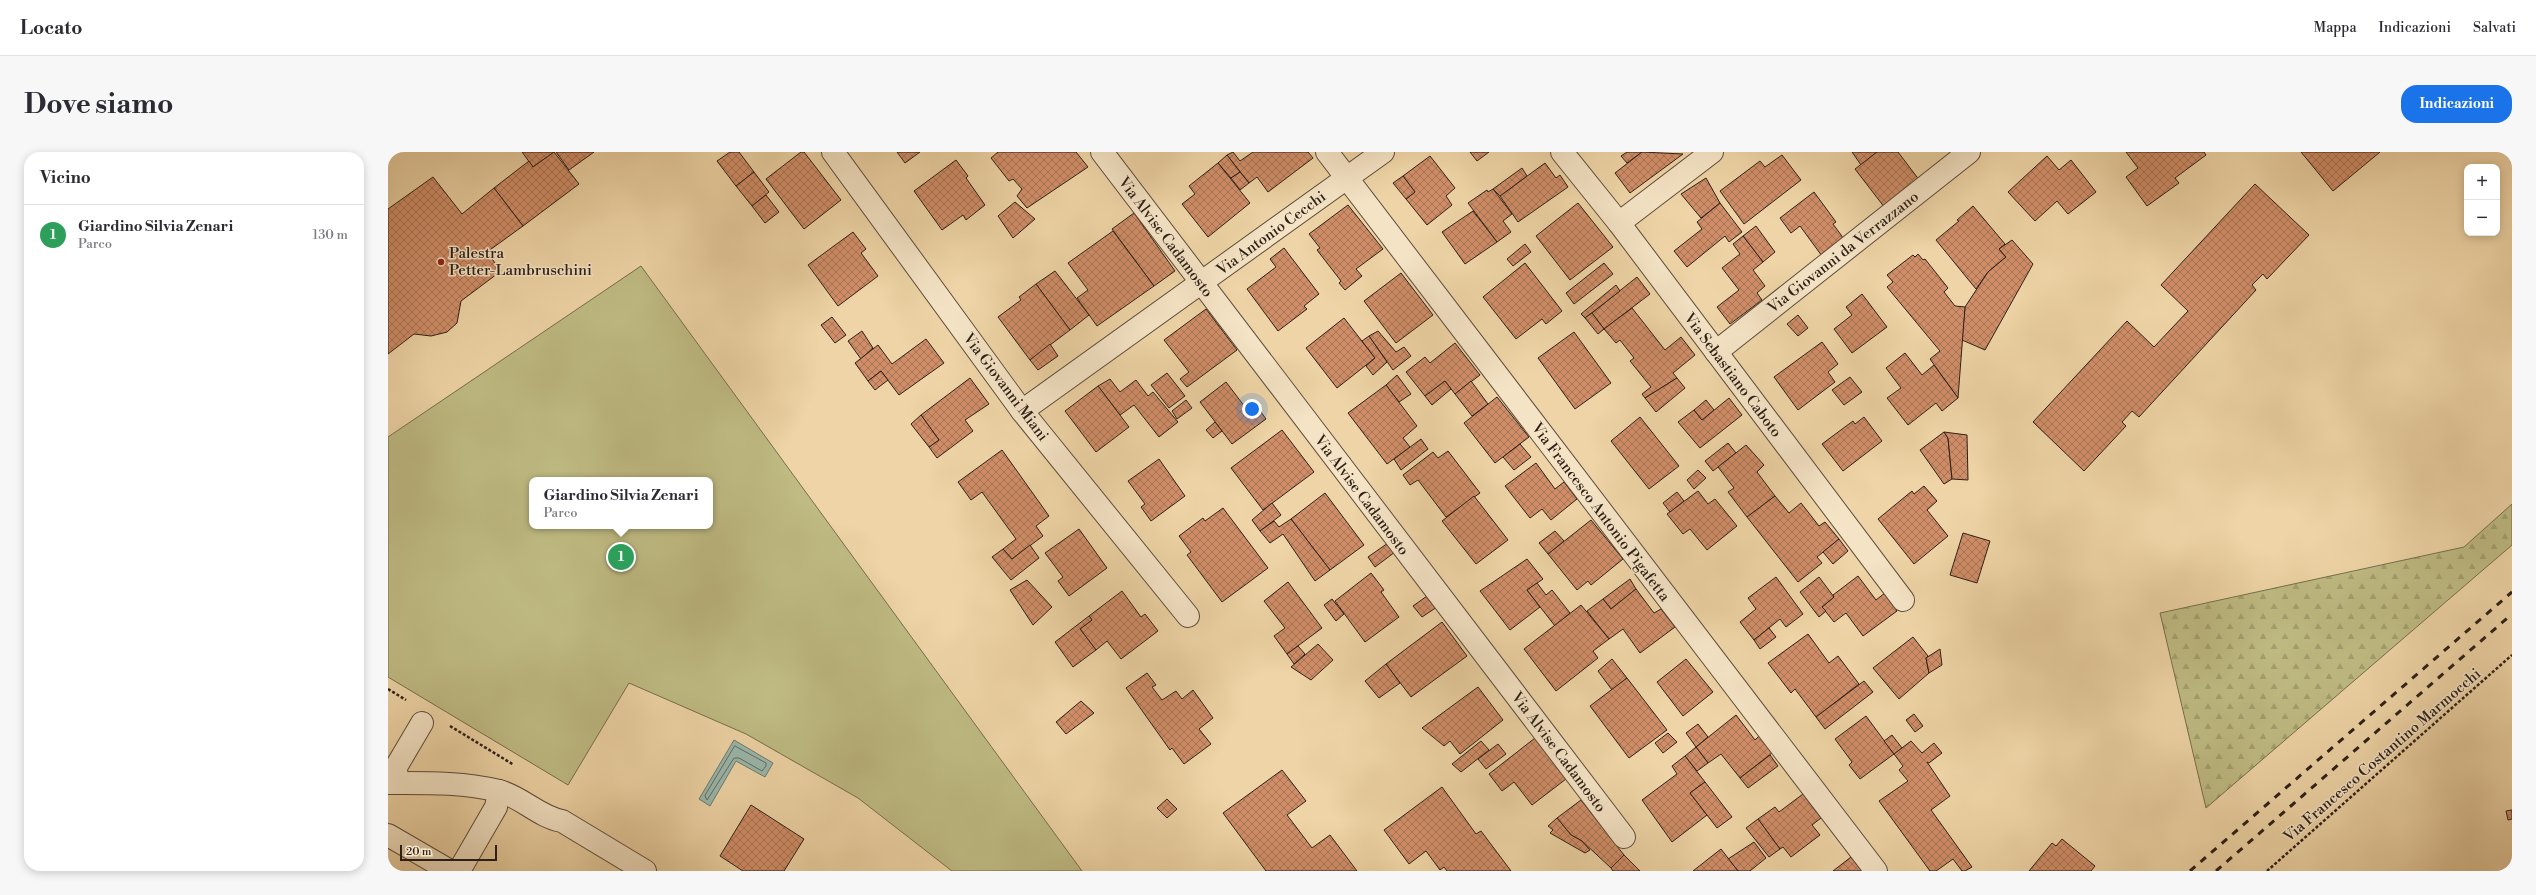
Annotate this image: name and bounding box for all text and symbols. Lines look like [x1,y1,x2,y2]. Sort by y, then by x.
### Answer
text: Locato [20,16,82,40]
text: Mappa [2314,19,2356,37]
text: Indicazioni [2378,19,2451,37]
text: Salvati [2473,19,2516,37]
button: Indicazioni [2401,85,2512,123]
text: Dove siamo [24,87,173,122]
map controls [2464,164,2500,236]
button: + [2464,164,2500,200]
text: Vicino [40,167,91,189]
street label: Via Alvise Cadamosto [1114,173,1217,301]
street label: Via Antonio Cecchi [1212,187,1330,280]
street label: Via Giovanni da Verrazzano [1763,187,1923,318]
button: − [2464,200,2500,236]
text: Giardino Silvia Zenari [78,217,233,236]
text: 1 [50,227,56,243]
text: 130 m [313,227,348,243]
text: Parco [78,236,112,252]
place label: Palestra Petter-Lambruschini [449,244,592,280]
marker: Palestra Petter-Lambruschini [436,257,446,267]
street label: Via Sebastiano Caboto [1679,308,1786,441]
street label: Via Giovanni Miani [958,329,1052,445]
your location [1242,399,1262,419]
street label: Via Francesco Antonio Pigafetta [1527,418,1674,606]
street label: Via Alvise Cadamosto [1310,431,1413,559]
popup [529,477,713,529]
text: Giardino Silvia Zenari [543,486,699,505]
text: Parco [543,505,578,521]
pin: 1 [608,542,634,572]
street label: Via Francesco Costantino Marmocchi [2279,664,2485,847]
street label: Via Alvise Cadamosto [1507,688,1610,816]
scale bar [400,843,497,862]
text: 20 m [406,845,431,859]

